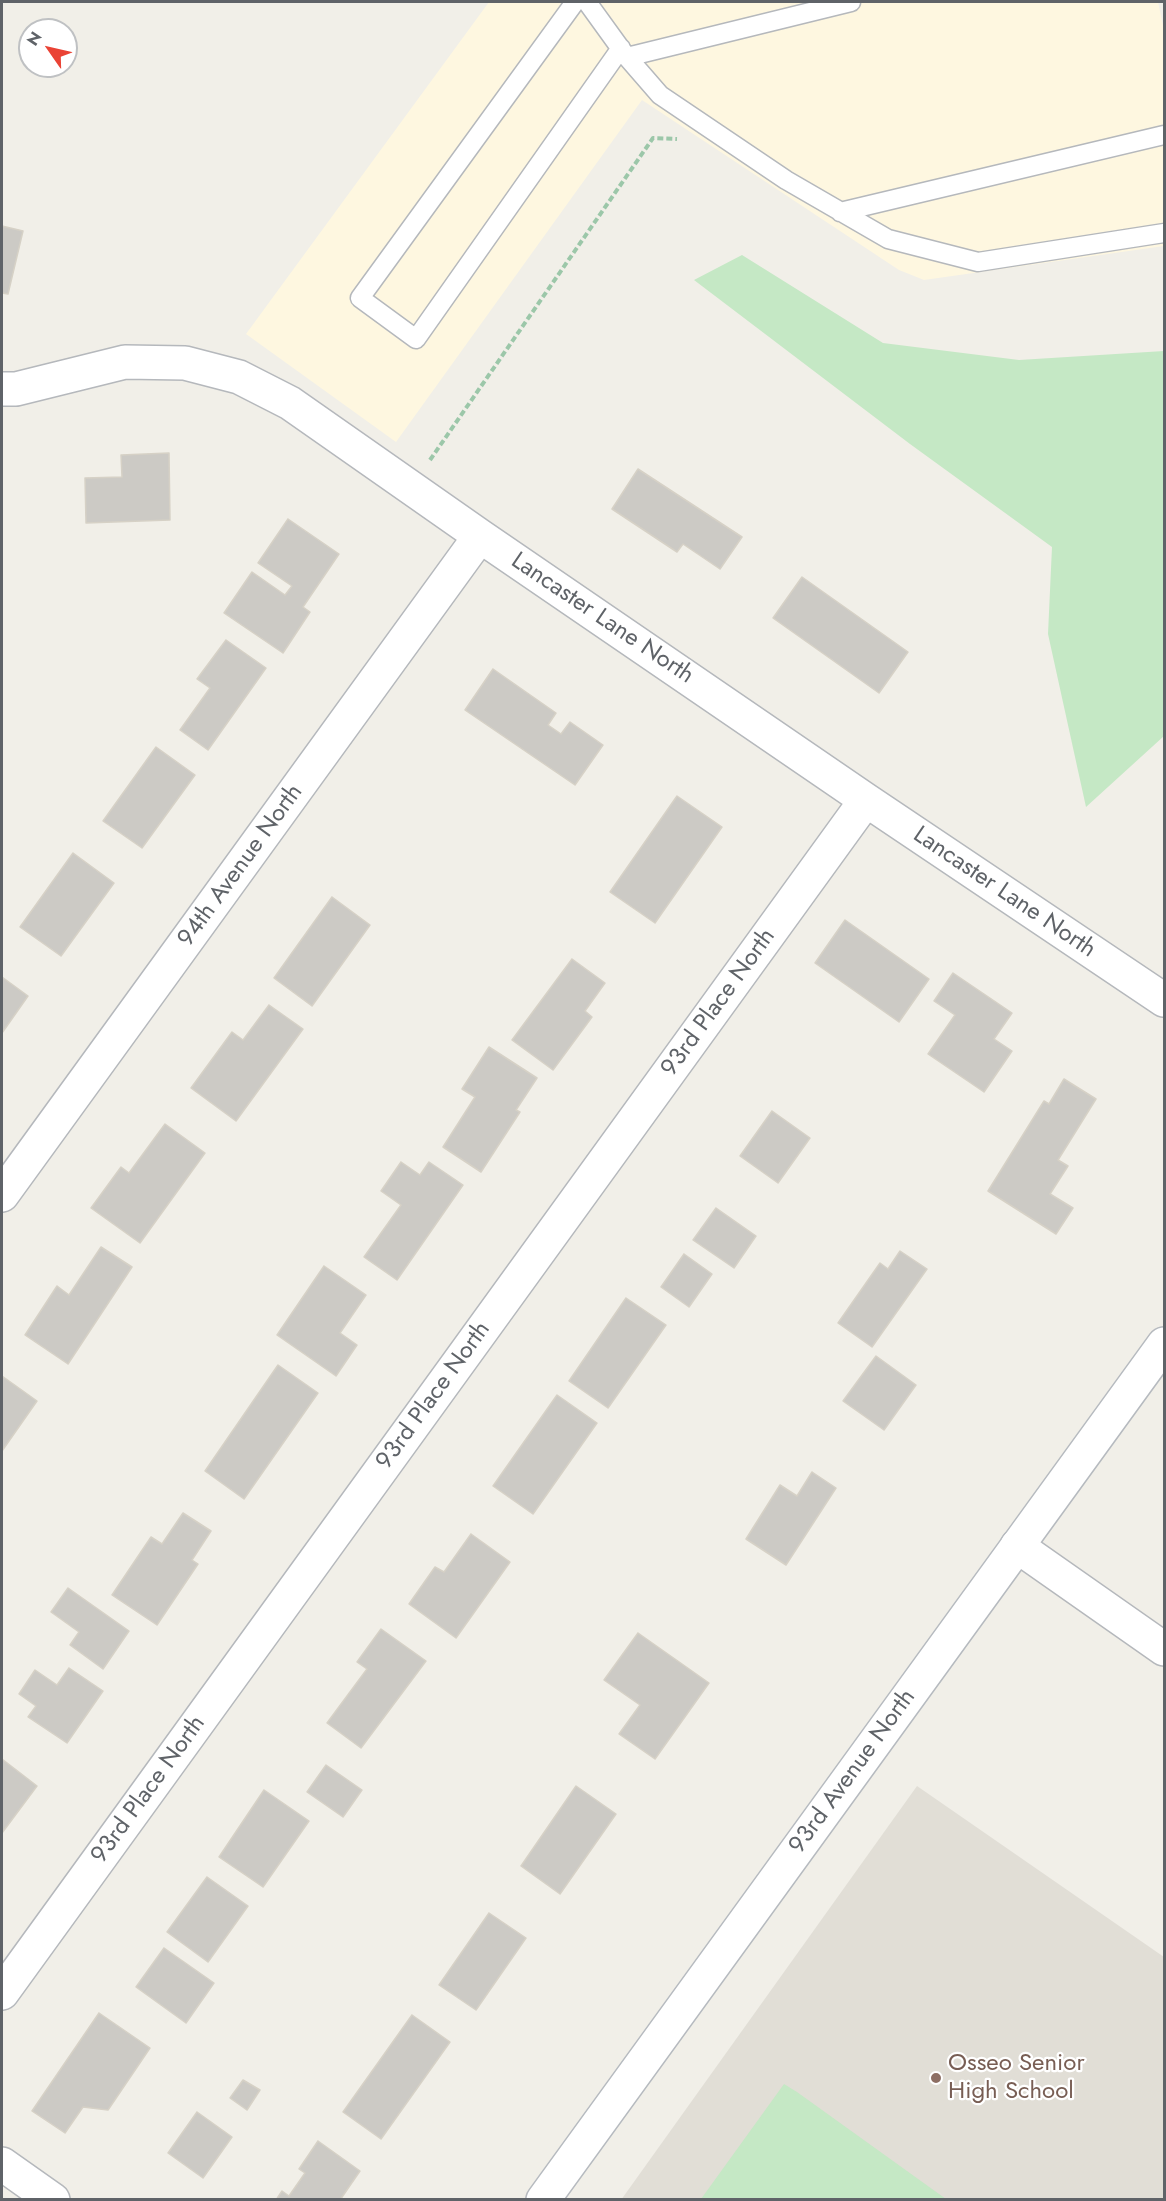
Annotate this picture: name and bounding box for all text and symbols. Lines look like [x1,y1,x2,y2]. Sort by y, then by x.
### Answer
north arrow [18,18,78,78]
text: N [21,27,47,50]
street label: Lancaster Lane North [505,547,699,691]
street label: 94th Avenue North [172,779,310,953]
street label: Lancaster Lane North [907,821,1101,965]
street label: 93rd Place North [656,924,782,1082]
street label: 93rd Place North [371,1317,497,1475]
street label: 93rd Avenue North [784,1684,922,1860]
street label: 93rd Place North [86,1711,212,1869]
place label: Osseo Senior High School [948,2050,1085,2106]
marker: Osseo Senior High School [929,2071,943,2085]

